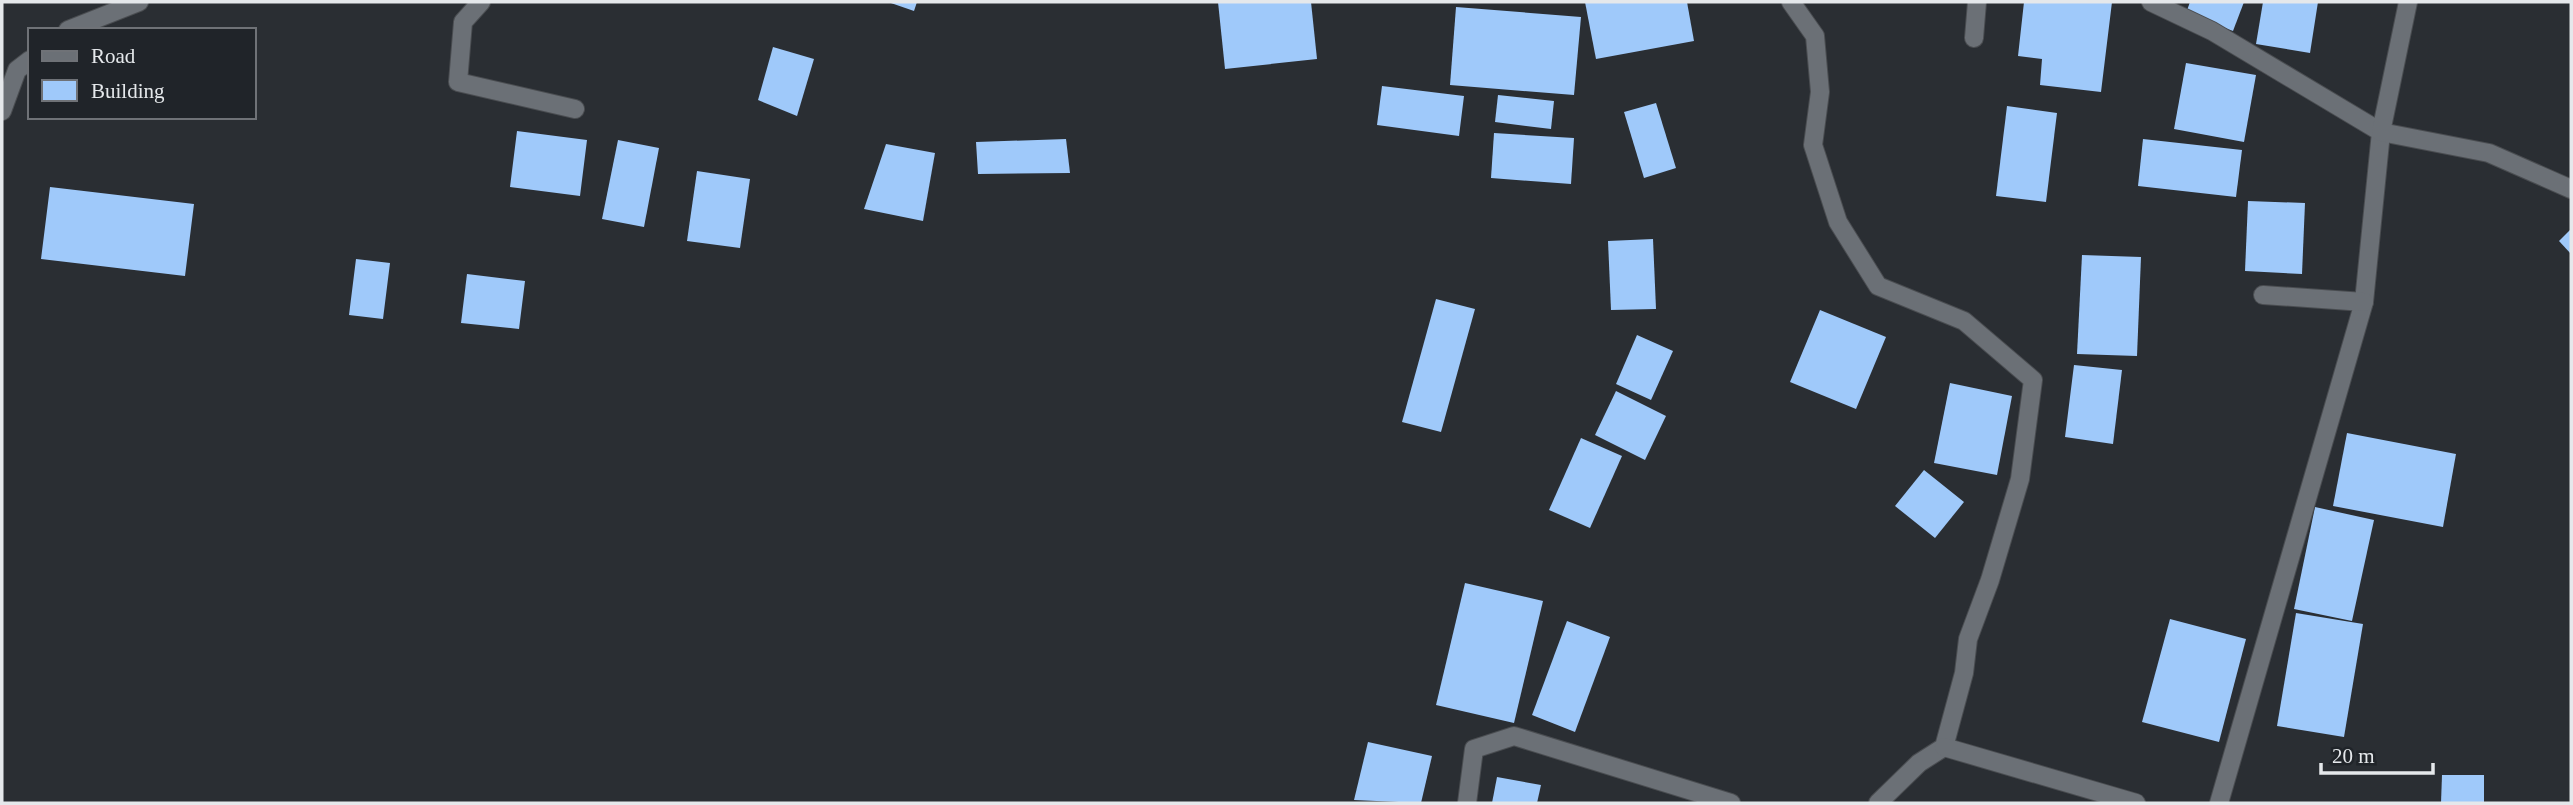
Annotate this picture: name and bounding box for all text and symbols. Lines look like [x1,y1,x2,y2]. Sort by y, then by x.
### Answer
legend [28,28,256,119]
text: Road [91,44,136,68]
text: Building [91,79,165,103]
scale bar [2321,732,2433,776]
text: 20 m [2332,744,2375,768]

